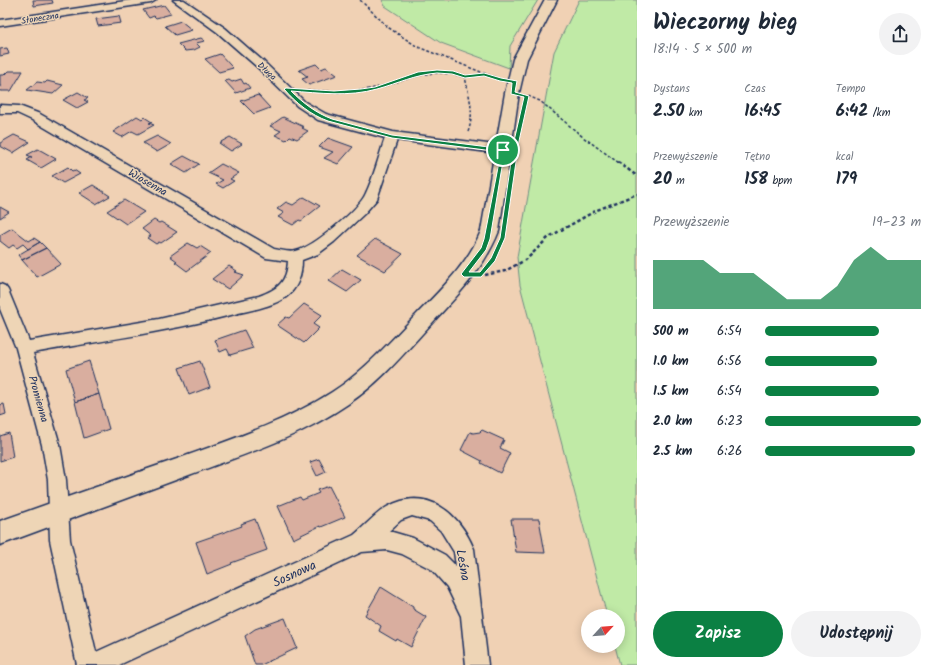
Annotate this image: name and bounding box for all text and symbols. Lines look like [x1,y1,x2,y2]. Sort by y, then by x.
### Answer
text: Wieczorny bieg [653,6,798,41]
street label: Słoneczna [20,8,60,29]
button: share [879,13,921,55]
text: 18:14 · 5 × 500 m [653,39,752,60]
street label: Długa [254,58,280,84]
text: Dystans [653,80,690,98]
text: Czas [744,80,766,98]
text: Tempo [836,80,866,98]
text: 2.50 [653,98,684,125]
text: 16:45 [744,98,781,125]
text: 6:42 [836,98,868,125]
text: km [684,104,703,122]
text: /km [868,104,890,122]
pin [486,133,520,167]
icon: arrive [492,139,514,161]
text: Przewyższenie [653,148,718,166]
text: Tętno [744,148,770,166]
text: kcal [836,148,854,166]
street label: Wiosenna [124,164,171,201]
text: 20 [653,166,672,193]
text: 158 [744,166,768,193]
text: 179 [836,166,857,193]
text: m [672,172,685,190]
text: bpm [768,172,792,190]
text: Przewyższenie [653,212,729,233]
text: 19–23 m [872,212,921,233]
text: 500 m [653,321,689,342]
text: 6:54 [717,321,742,342]
text: 1.0 km [653,351,689,372]
text: 6:56 [717,351,742,372]
street label: Promienna [23,374,53,425]
text: 1.5 km [653,381,689,402]
text: 6:54 [717,381,742,402]
text: 2.0 km [653,411,692,432]
text: 6:23 [717,411,742,432]
text: 2.5 km [653,441,692,462]
text: 6:26 [717,441,742,462]
street label: Leśna [449,548,476,583]
street label: Sosnowa [269,555,320,594]
north arrow [581,609,625,653]
map controls [581,609,625,653]
button: Zapisz [653,611,783,657]
button: Udostępnij [791,611,921,657]

